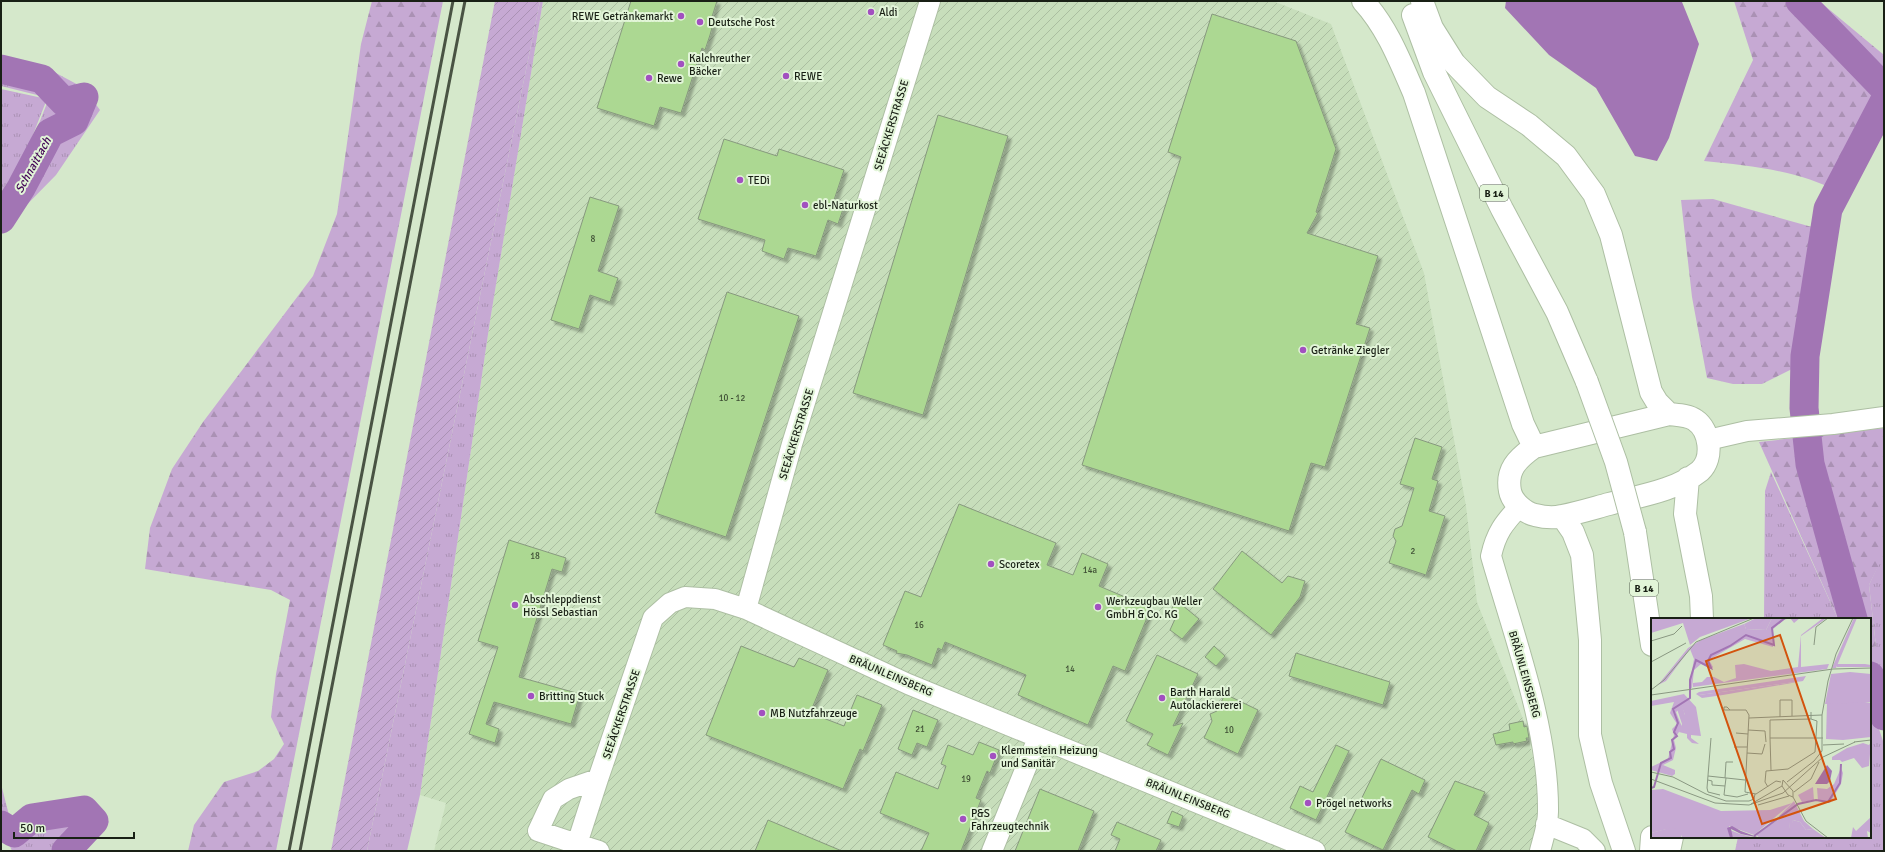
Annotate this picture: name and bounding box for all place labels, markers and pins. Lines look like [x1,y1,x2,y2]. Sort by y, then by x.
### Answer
place label: Aldi [879,6,898,19]
marker: Aldi [866,7,876,17]
place label: REWE Getränkemarkt [572,10,673,23]
marker: REWE Getränkemarkt [676,11,686,21]
place label: Deutsche Post [708,16,775,29]
marker: Deutsche Post [695,17,705,27]
place label: Kalchreuther Bäcker [689,52,750,78]
marker: Kalchreuther Bäcker [676,59,686,69]
place label: REWE [794,70,822,83]
marker: REWE [781,71,791,81]
place label: Rewe [657,72,682,85]
marker: Rewe [644,73,654,83]
place label: TEDi [748,174,770,187]
marker: TEDi [735,175,745,185]
place label: ebl-Naturkost [813,199,878,212]
marker: ebl-Naturkost [800,200,810,210]
place label: Getränke Ziegler [1311,344,1389,357]
marker: Getränke Ziegler [1298,345,1308,355]
place label: Scoretex [999,558,1040,571]
marker: Scoretex [986,559,996,569]
place label: Abschleppdienst Hössl Sebastian [523,593,601,619]
place label: Werkzeugbau Weller GmbH & Co. KG [1106,595,1202,621]
marker: Abschleppdienst Hössl Sebastian [510,600,520,610]
marker: Werkzeugbau Weller GmbH & Co. KG [1093,602,1103,612]
place label: Barth Harald Autolackiererei [1170,686,1242,712]
place label: Britting Stuck [539,690,605,703]
marker: Britting Stuck [526,691,536,701]
marker: Barth Harald Autolackiererei [1157,693,1167,703]
place label: MB Nutzfahrzeuge [770,707,857,720]
marker: MB Nutzfahrzeuge [757,708,767,718]
place label: Klemmstein Heizung und Sanitär [1001,744,1098,770]
marker: Klemmstein Heizung und Sanitär [988,751,998,761]
place label: Prögel networks [1316,797,1392,810]
marker: Prögel networks [1303,798,1313,808]
place label: P&S Fahrzeugtechnik [971,807,1050,833]
marker: P&S Fahrzeugtechnik [958,814,968,824]

